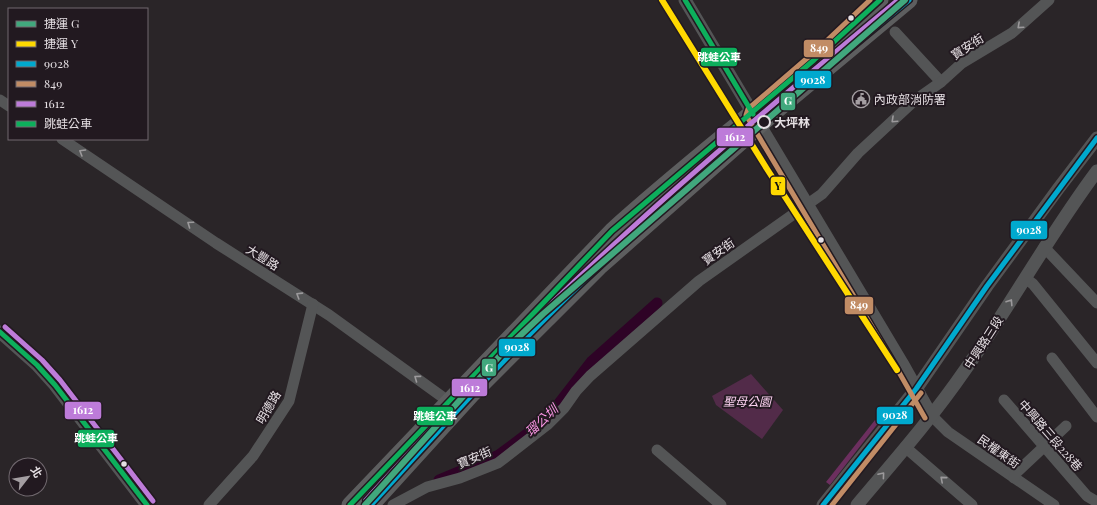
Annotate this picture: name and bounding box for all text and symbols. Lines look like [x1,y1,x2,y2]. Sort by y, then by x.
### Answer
legend [8,8,148,140]
unlabelled marker [846,13,856,23]
text: 捷運 G [44,15,80,31]
one-way arrow [1018,21,1025,28]
street label: 寶安街 [948,29,986,63]
text: 捷運 Y [44,35,79,51]
line badge: 849 [803,39,834,58]
text: 849 [810,40,828,55]
line badge: 跳蛙公車 [700,47,738,67]
text: 跳蛙公車 [697,49,741,64]
text: 9028 [44,55,69,71]
line badge: 9028 [794,70,832,89]
text: 9028 [800,72,826,87]
text: 849 [44,75,62,91]
public building icon: 內政部消防署 [851,89,871,109]
place label: 內政部消防署 [874,91,946,107]
line badge: G [780,92,796,111]
text: G [784,93,792,108]
text: 1612 [44,95,65,111]
place label: 大坪林 [774,114,810,130]
text: 跳蛙公車 [44,115,92,131]
marker: 大坪林 [757,115,771,129]
one-way arrow [891,115,899,123]
line badge: 1612 [716,127,754,147]
text: 1612 [725,129,745,144]
one-way arrow [79,149,86,156]
line badge: Y [770,176,786,196]
text: Y [774,178,782,193]
line badge: 9028 [1010,220,1048,240]
one-way arrow [187,221,194,229]
text: 9028 [1016,222,1042,237]
street label: 寶安街 [699,234,737,268]
unlabelled marker [816,235,826,245]
street label: 大豐路 [243,241,283,273]
one-way arrow [296,292,303,300]
line badge: 849 [844,296,874,315]
text: 849 [850,297,868,312]
one-way arrow [1005,299,1013,306]
street label: 中興路三段 [960,312,1006,372]
line badge: 9028 [498,338,536,357]
text: 9028 [504,339,530,354]
line badge: G [481,358,497,377]
text: G [485,360,493,375]
one-way arrow [414,376,421,383]
line badge: 1612 [451,378,488,397]
text: 1612 [460,380,480,395]
street label: 明德路 [252,387,284,427]
park label: 聖母公園 [723,393,773,409]
street label: 中興路三段228巷 [1016,396,1086,474]
water label: 瑠公圳 [521,399,563,440]
line badge: 1612 [64,401,102,420]
text: 1612 [73,402,93,417]
line badge: 跳蛙公車 [416,406,454,426]
line badge: 9028 [876,406,914,425]
text: 9028 [882,407,908,422]
text: 跳蛙公車 [413,408,457,423]
line badge: 跳蛙公車 [77,429,115,448]
text: 跳蛙公車 [74,430,118,445]
street label: 民權東街 [975,431,1023,471]
street label: 寶安街 [454,443,494,471]
north arrow [8,457,48,497]
unlabelled marker [119,459,129,469]
text: 北 [28,463,46,480]
one-way arrow [877,472,884,480]
one-way arrow [940,477,948,484]

